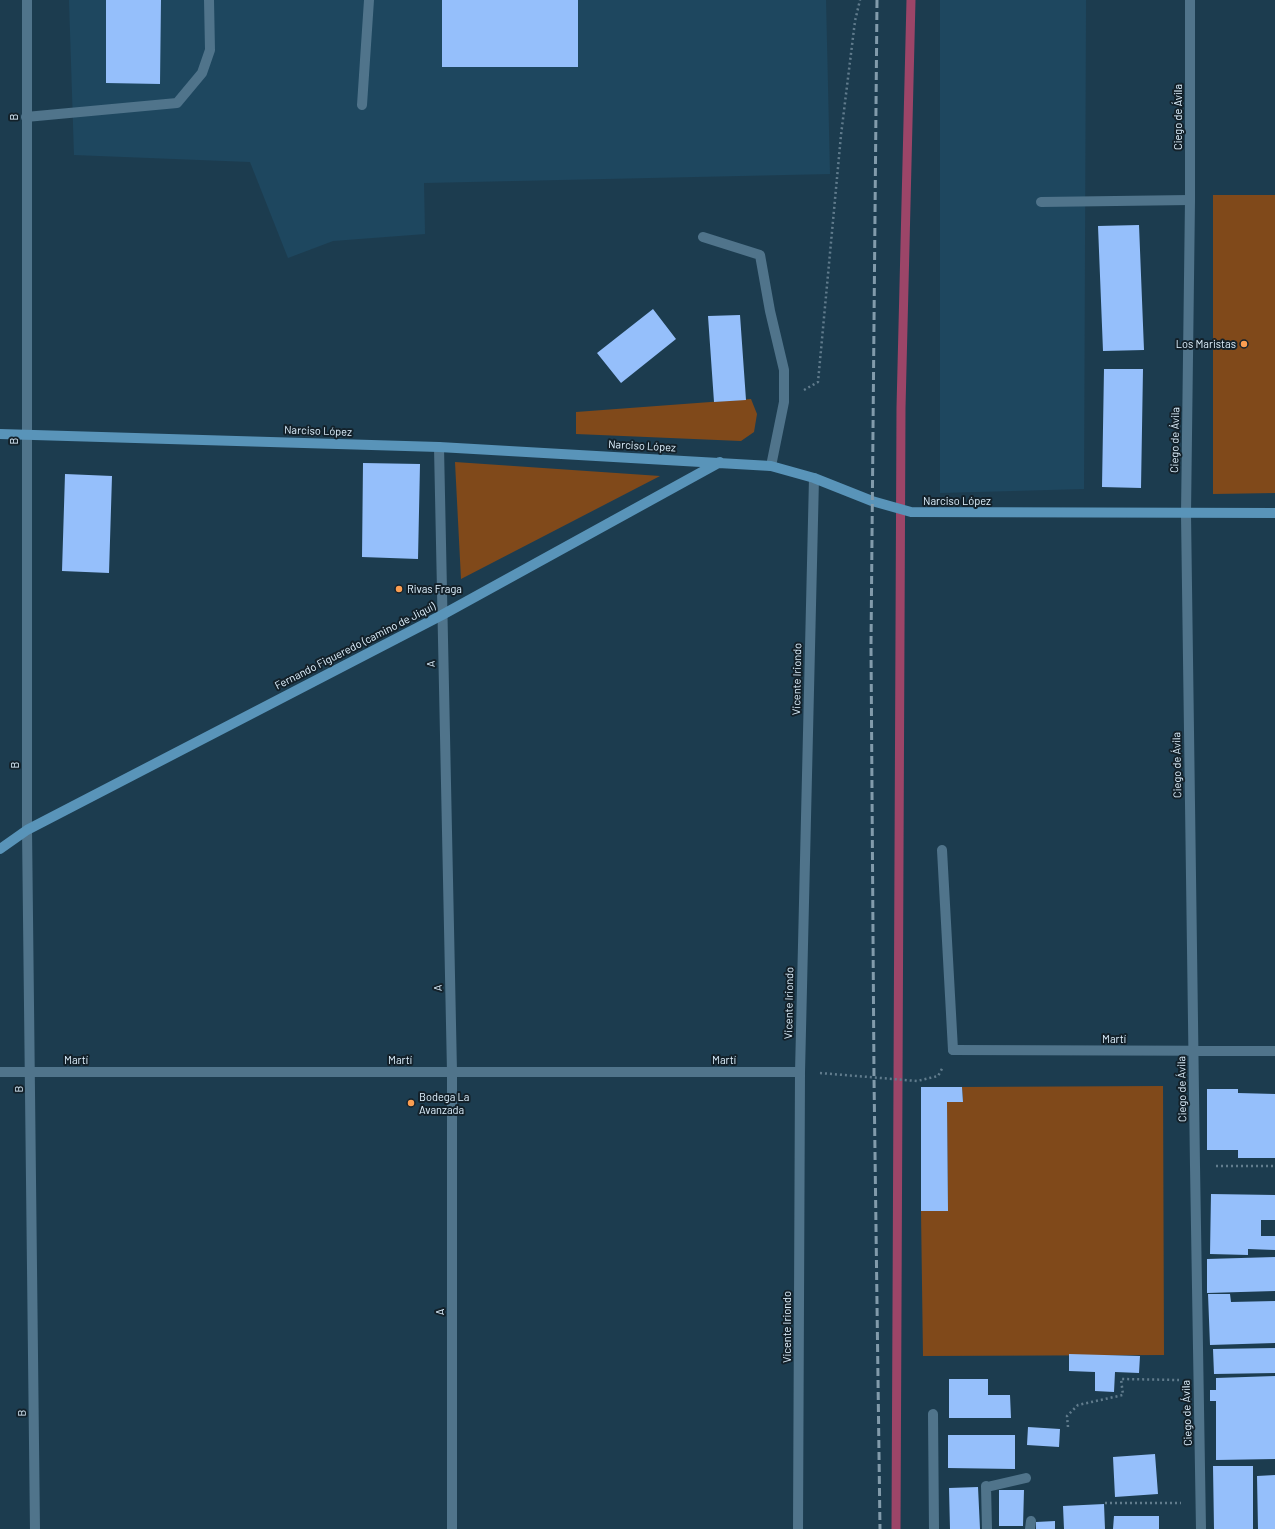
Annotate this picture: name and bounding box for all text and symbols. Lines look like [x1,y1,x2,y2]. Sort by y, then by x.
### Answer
street label: Ciego de Ávila [1171,84,1185,150]
street label: B [7,114,21,120]
place label: Los Maristas [1176,337,1236,351]
marker: Los Maristas [1239,339,1249,349]
street label: Ciego de Ávila [1168,407,1182,473]
street label: Narciso López [284,423,352,439]
street label: B [7,438,21,444]
street label: Narciso López [608,438,676,454]
street label: Narciso López [923,494,991,508]
place label: Rivas Fraga [407,582,462,596]
marker: Rivas Fraga [394,584,404,594]
street label: Fernando Figueredo (camino de Jiquí) [272,600,438,692]
street label: Vicente Iriondo [790,643,804,715]
street label: A [424,661,438,667]
street label: Ciego de Ávila [1170,732,1184,798]
street label: B [8,762,22,768]
street label: Vicente Iriondo [782,967,796,1039]
street label: A [431,985,445,991]
street label: Martí [1102,1032,1126,1046]
street label: Martí [64,1053,88,1067]
street label: Martí [388,1053,412,1067]
street label: Martí [712,1053,736,1067]
street label: Ciego de Ávila [1175,1056,1189,1122]
street label: B [12,1085,26,1093]
place label: Bodega La Avanzada [419,1090,469,1116]
marker: Bodega La Avanzada [406,1098,416,1108]
street label: Vicente Iriondo [780,1291,794,1363]
street label: A [433,1309,447,1315]
street label: Ciego de Ávila [1179,1380,1195,1446]
street label: B [15,1409,29,1417]

